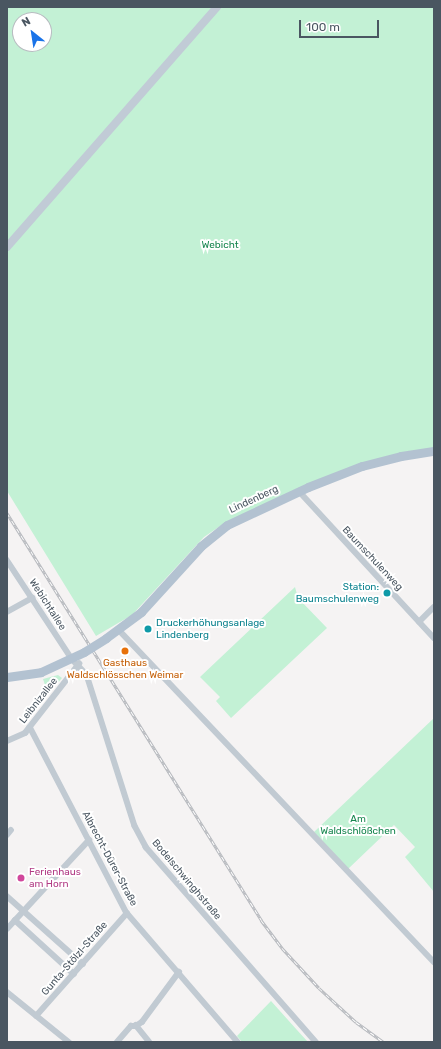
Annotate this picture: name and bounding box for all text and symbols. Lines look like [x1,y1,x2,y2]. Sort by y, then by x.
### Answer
north arrow [12,12,52,52]
scale bar [301,12,381,38]
text: N [20,14,33,30]
text: 100 m [306,20,340,34]
park label: Webicht [201,240,239,252]
street label: Lindenberg [227,483,281,517]
street label: Baumschulenweg [339,524,405,594]
street label: Webichtallee [26,577,68,633]
place label: Station: Baumschulenweg [296,581,379,604]
marker: Station: Baumschulenweg [382,588,392,598]
place label: Druckerhöhungsanlage Lindenberg [156,617,265,640]
marker: Druckerhöhungsanlage Lindenberg [143,624,153,634]
marker: Gasthaus Waldschlösschen Weimar [120,646,130,656]
place label: Gasthaus Waldschlösschen Weimar [67,657,183,680]
street label: Leibnizallee [17,676,61,726]
street label: Albrecht-Dürer-Straße [79,810,139,908]
park label: Am Waldschlößchen [320,813,396,836]
street label: Bodelschwinghstraße [149,837,223,923]
place label: Ferienhaus am Horn [29,866,81,890]
marker: Ferienhaus am Horn [16,873,26,883]
street label: Gunta-Stölzl-Straße [40,919,110,999]

